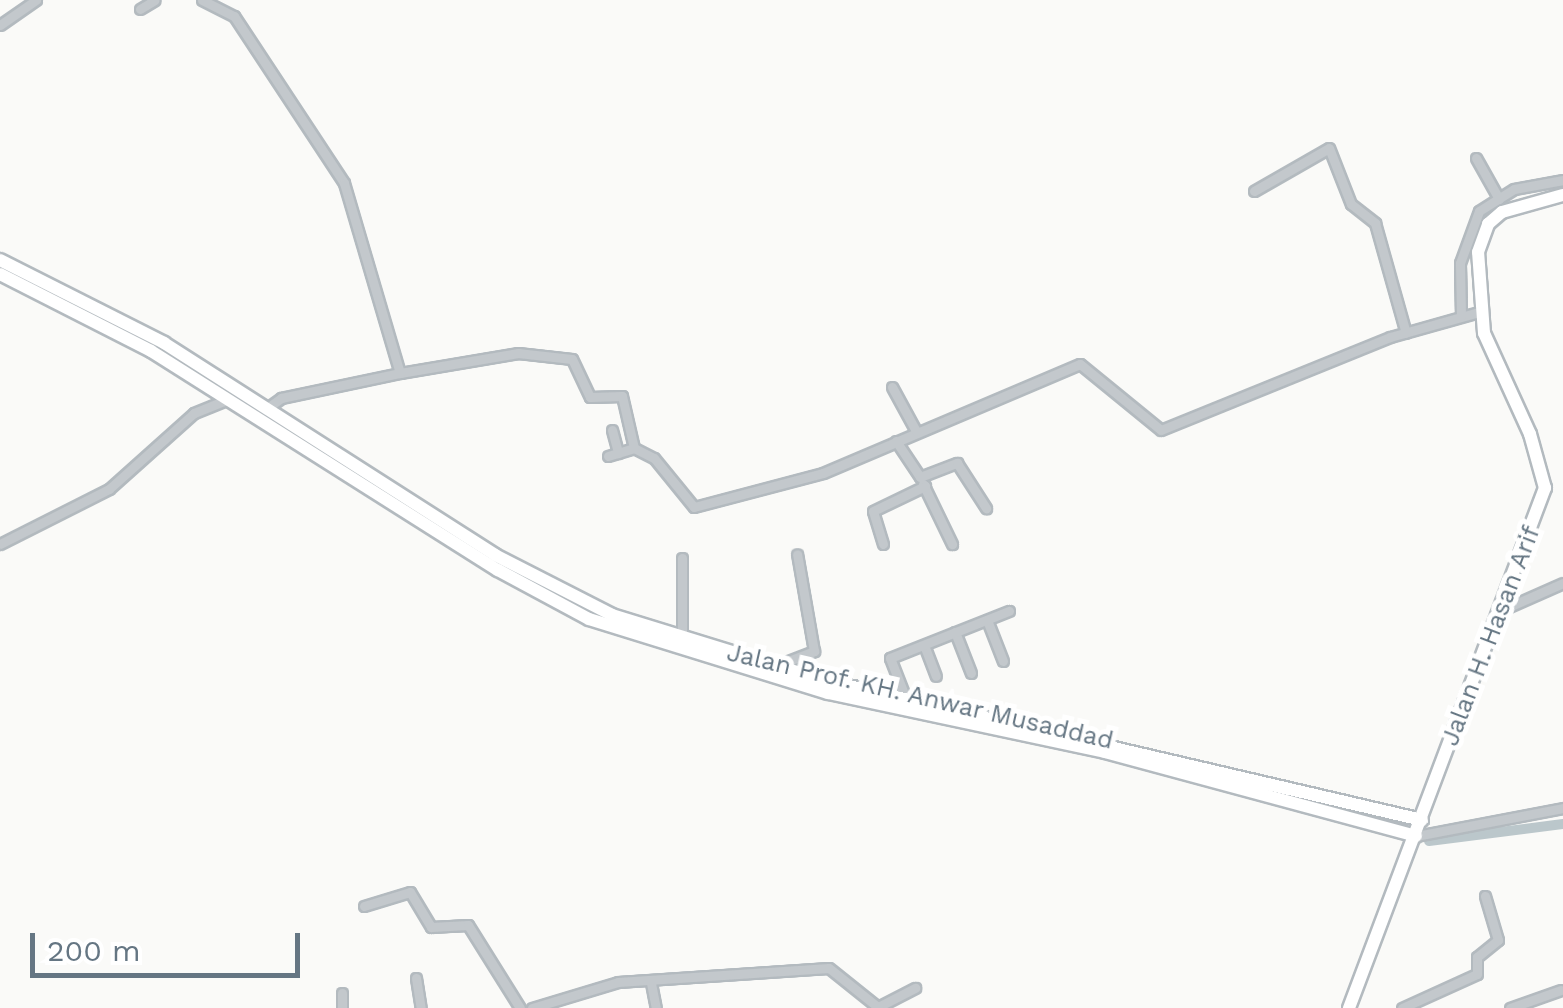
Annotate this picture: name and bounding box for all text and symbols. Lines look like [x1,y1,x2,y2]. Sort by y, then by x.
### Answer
street label: Jalan H. Hasan Arif [1435,521,1547,751]
street label: Jalan Prof. KH. Anwar Musaddad [723,638,1117,756]
scale bar [35,913,305,975]
text: 200 m [47,933,141,968]

